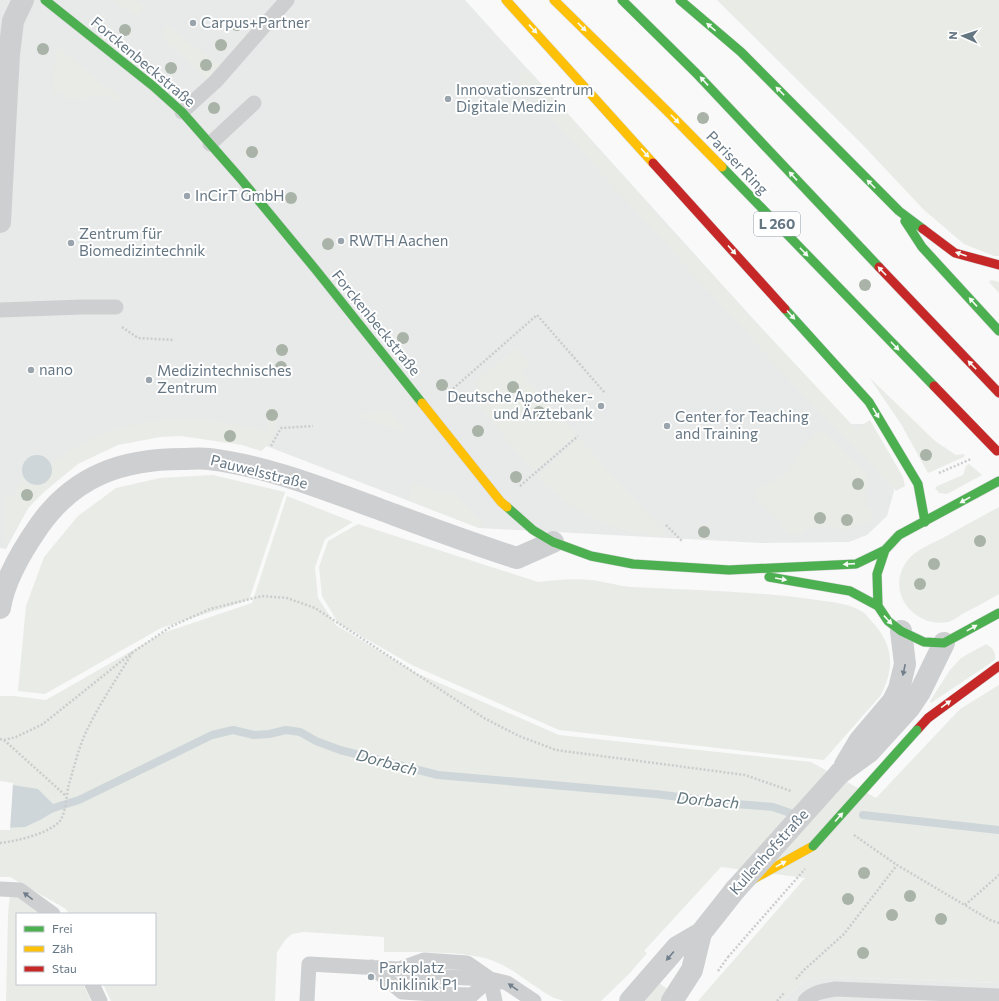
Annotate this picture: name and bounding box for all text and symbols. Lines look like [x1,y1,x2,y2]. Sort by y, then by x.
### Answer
street label: Forckenbeckstraße [88,12,200,110]
place label: Carpus+Partner [201,13,310,31]
north arrow [943,16,983,56]
marker: Carpus+Partner [188,18,198,28]
one-way arrow [577,22,587,32]
one-way arrow [706,22,717,31]
one-way arrow [528,23,537,34]
text: N [946,31,959,40]
one-way arrow [699,76,709,86]
place label: Innovationszentrum Digitale Medizin [456,80,593,115]
one-way arrow [775,86,785,96]
marker: Innovationszentrum Digitale Medizin [443,94,453,104]
one-way arrow [670,114,680,124]
street label: Pariser Ring [703,127,772,198]
one-way arrow [640,148,650,158]
one-way arrow [789,172,798,181]
one-way arrow [866,179,876,189]
place label: InCirT GmbH [195,186,285,204]
marker: InCirT GmbH [182,191,192,201]
road number: L 260 [754,212,800,236]
place label: Zentrum für Biomedizintechnik [79,224,205,259]
place label: RWTH Aachen [349,231,448,249]
marker: RWTH Aachen [336,236,346,246]
marker: Zentrum für Biomedizintechnik [66,238,76,248]
one-way arrow [727,245,737,255]
one-way arrow [799,247,809,257]
one-way arrow [955,251,967,257]
street label: Forckenbeckstraße [329,266,425,379]
one-way arrow [877,266,887,276]
one-way arrow [968,297,977,308]
one-way arrow [786,310,795,320]
one-way arrow [890,341,899,351]
place label: nano [39,360,73,378]
one-way arrow [967,360,977,370]
place label: Medizintechnisches Zentrum [157,361,292,396]
marker: nano [26,365,36,375]
marker: Medizintechnisches Zentrum [144,375,154,385]
place label: Deutsche Apotheker- und Ärztebank [447,387,593,422]
marker: Deutsche Apotheker- und Ärztebank [596,401,606,411]
place label: Center for Teaching and Training [675,407,809,442]
one-way arrow [872,407,879,419]
marker: Center for Teaching and Training [662,421,672,431]
street label: Pauwelsstraße [209,450,310,492]
one-way arrow [959,496,971,503]
one-way arrow [843,561,855,568]
one-way arrow [775,576,787,582]
one-way arrow [884,615,893,625]
one-way arrow [966,625,977,632]
one-way arrow [900,663,906,676]
one-way arrow [940,700,951,709]
water label: Dorbach [354,744,420,779]
water label: Dorbach [676,787,740,812]
street label: Kullenhofstraße [725,805,812,898]
one-way arrow [834,812,844,822]
one-way arrow [775,860,787,867]
one-way arrow [23,891,34,900]
legend [16,913,156,985]
text: Frei [52,921,73,935]
text: Zäh [52,941,73,955]
one-way arrow [665,951,674,961]
place label: Parkplatz Uniklinik P1 [379,958,457,993]
text: Stau [52,961,77,975]
marker: Parkplatz Uniklinik P1 [366,972,376,982]
one-way arrow [508,983,518,991]

